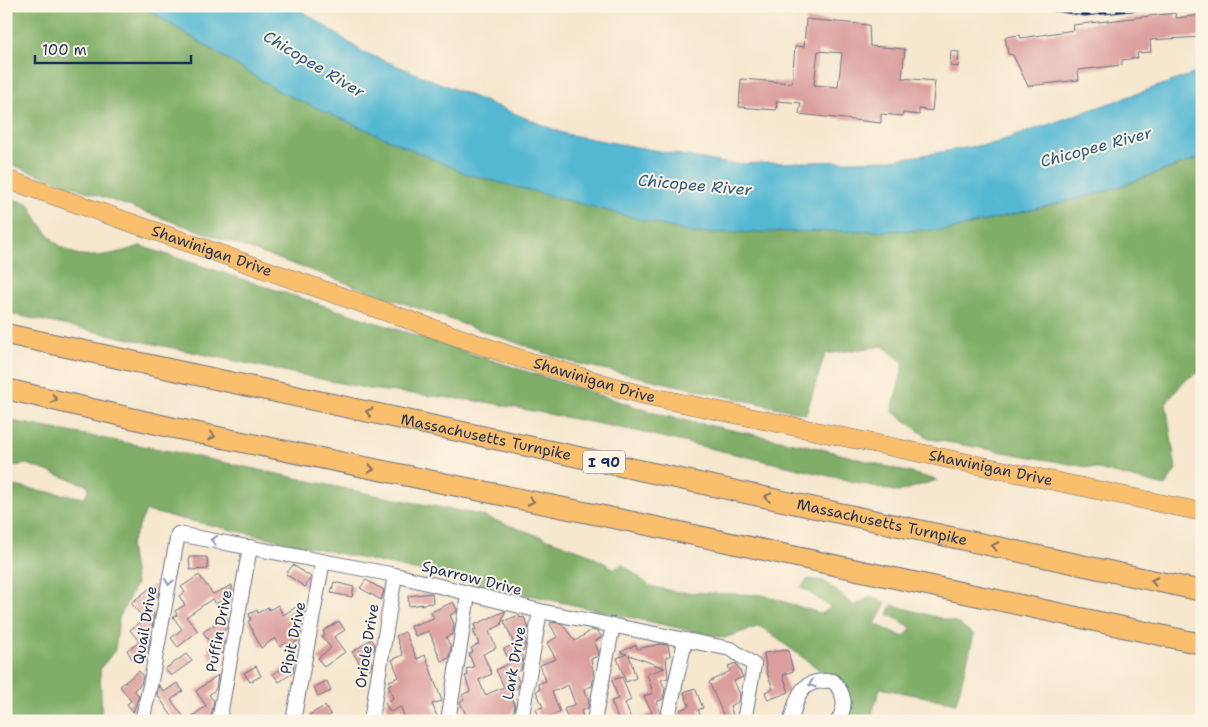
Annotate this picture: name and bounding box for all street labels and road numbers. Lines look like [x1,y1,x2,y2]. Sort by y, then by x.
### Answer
street label: Shawinigan Drive [149,221,275,281]
street label: Shawinigan Drive [531,353,657,407]
street label: Massachusetts Turnpike [399,409,573,465]
street label: Shawinigan Drive [927,445,1055,490]
road number: I 90 [583,451,625,474]
street label: Massachusetts Turnpike [795,494,969,550]
street label: Sparrow Drive [420,556,524,600]
street label: Quail Drive [128,584,162,666]
street label: Puffin Drive [201,588,237,674]
street label: Pipit Drive [276,600,310,676]
street label: Oriole Drive [350,602,384,690]
street label: Lark Drive [498,625,530,701]

